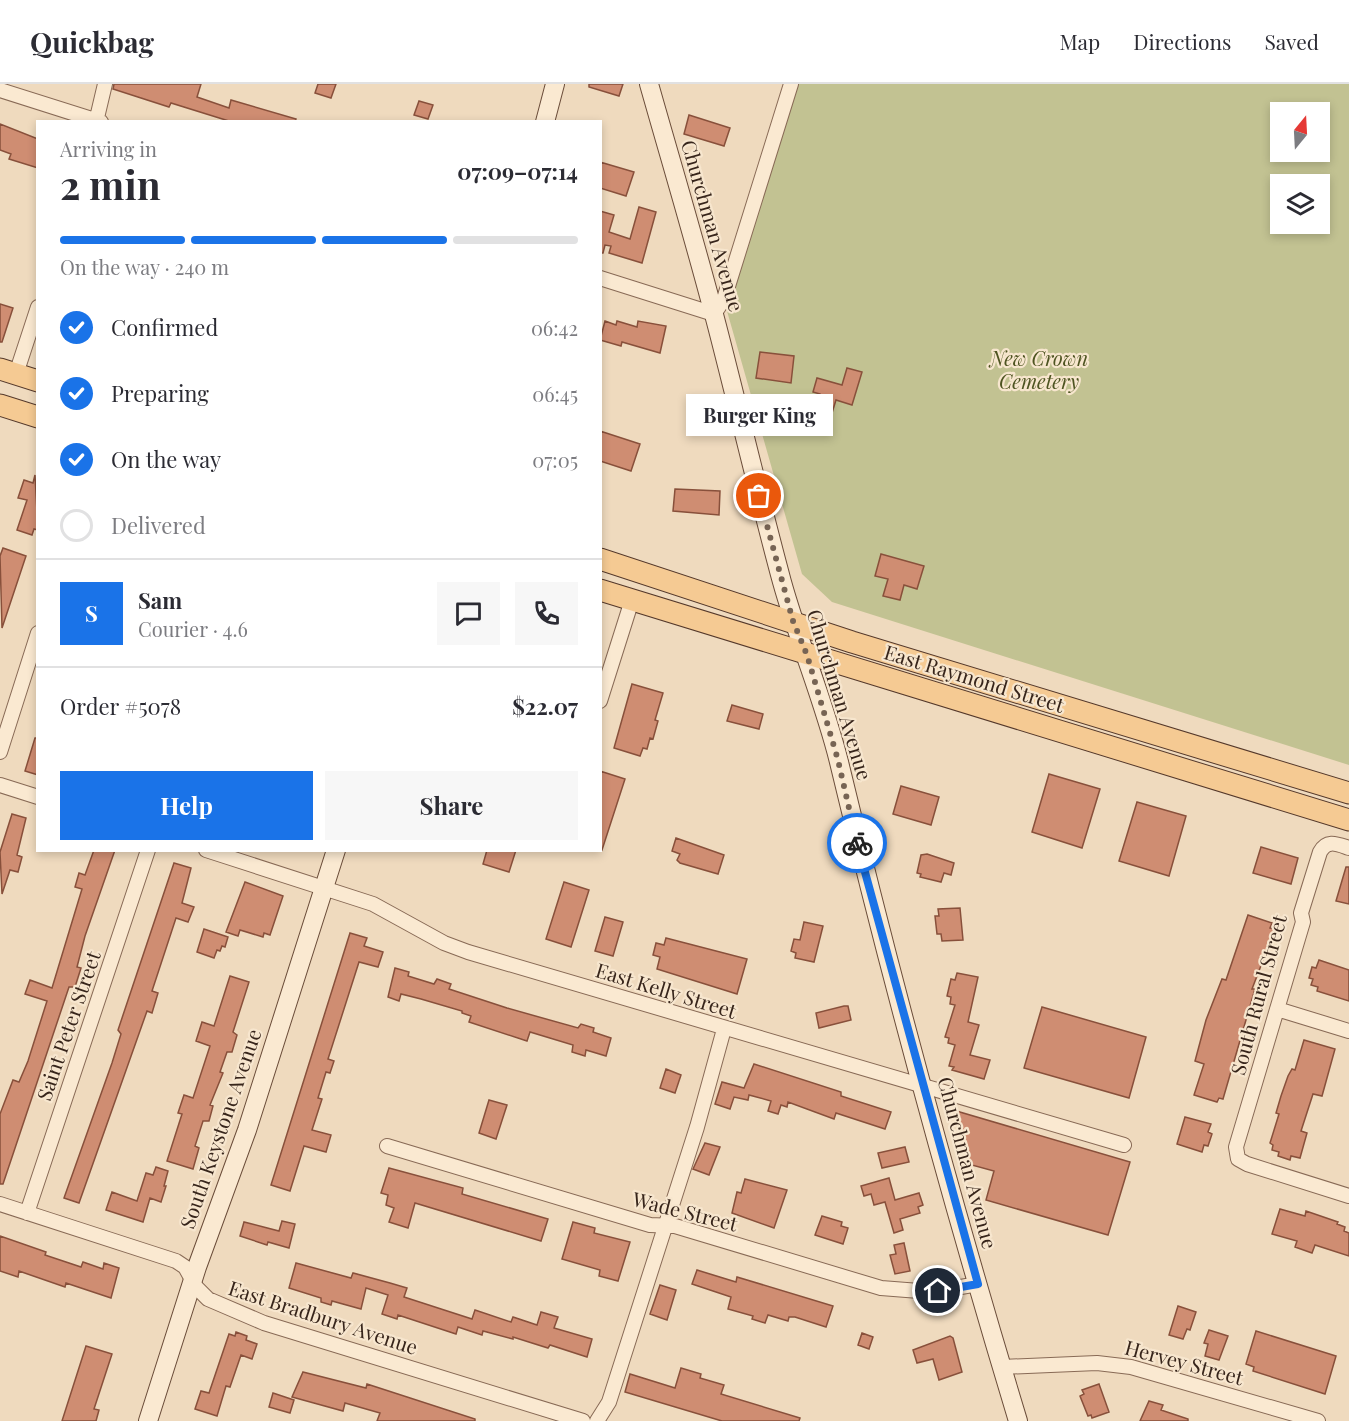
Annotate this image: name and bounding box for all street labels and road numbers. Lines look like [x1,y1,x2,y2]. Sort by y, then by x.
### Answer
street label: Churchman Avenue [676,137,751,314]
street label: Churchman Avenue [802,606,879,783]
street label: East Raymond Street [881,637,1069,718]
street label: South Rural Street [1223,911,1292,1078]
street label: Saint Peter Street [29,946,106,1104]
street label: East Kelly Street [593,955,741,1024]
street label: South Keystone Avenue [173,1025,266,1232]
street label: Churchman Avenue [932,1074,1004,1252]
street label: Wade Street [629,1184,742,1237]
street label: East Bradbury Avenue [225,1273,421,1360]
street label: Hervey Street [1122,1333,1247,1391]

